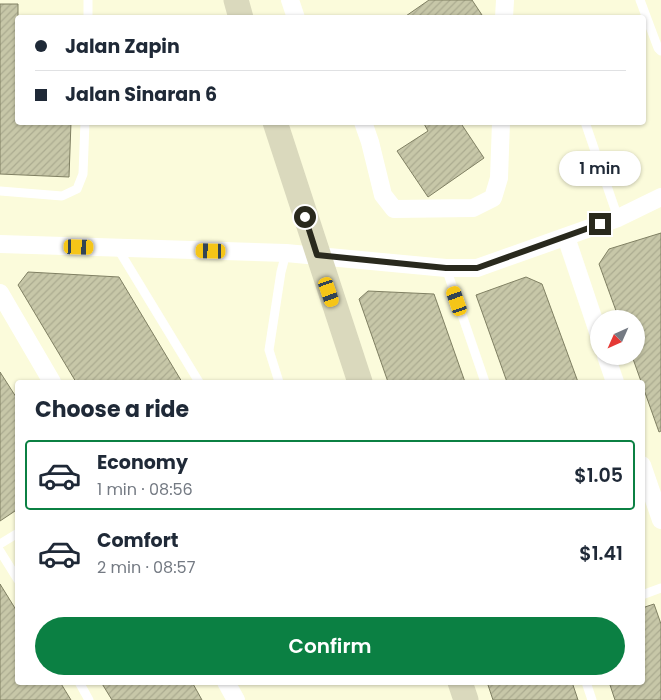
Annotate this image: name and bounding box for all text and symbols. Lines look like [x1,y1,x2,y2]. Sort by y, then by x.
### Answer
text: Jalan Zapin [65,33,180,60]
text: Jalan Sinaran 6 [65,81,217,108]
callout: 1 min [559,152,641,186]
text: 1 min [579,157,621,180]
route start [294,206,316,228]
route end [589,213,611,235]
car [63,239,94,255]
car [195,243,226,259]
car [317,275,340,309]
car [445,284,468,318]
north arrow [590,310,645,365]
map controls [590,310,645,365]
text: Choose a ride [35,394,189,425]
text: Economy [97,449,188,476]
icon: car [37,453,82,498]
text: $1.05 [574,462,623,489]
text: 1 min · 08:56 [97,478,193,501]
text: Comfort [97,527,179,554]
icon: car [37,531,82,576]
text: $1.41 [579,540,623,567]
text: 2 min · 08:57 [97,556,195,579]
button: Confirm [35,617,625,675]

